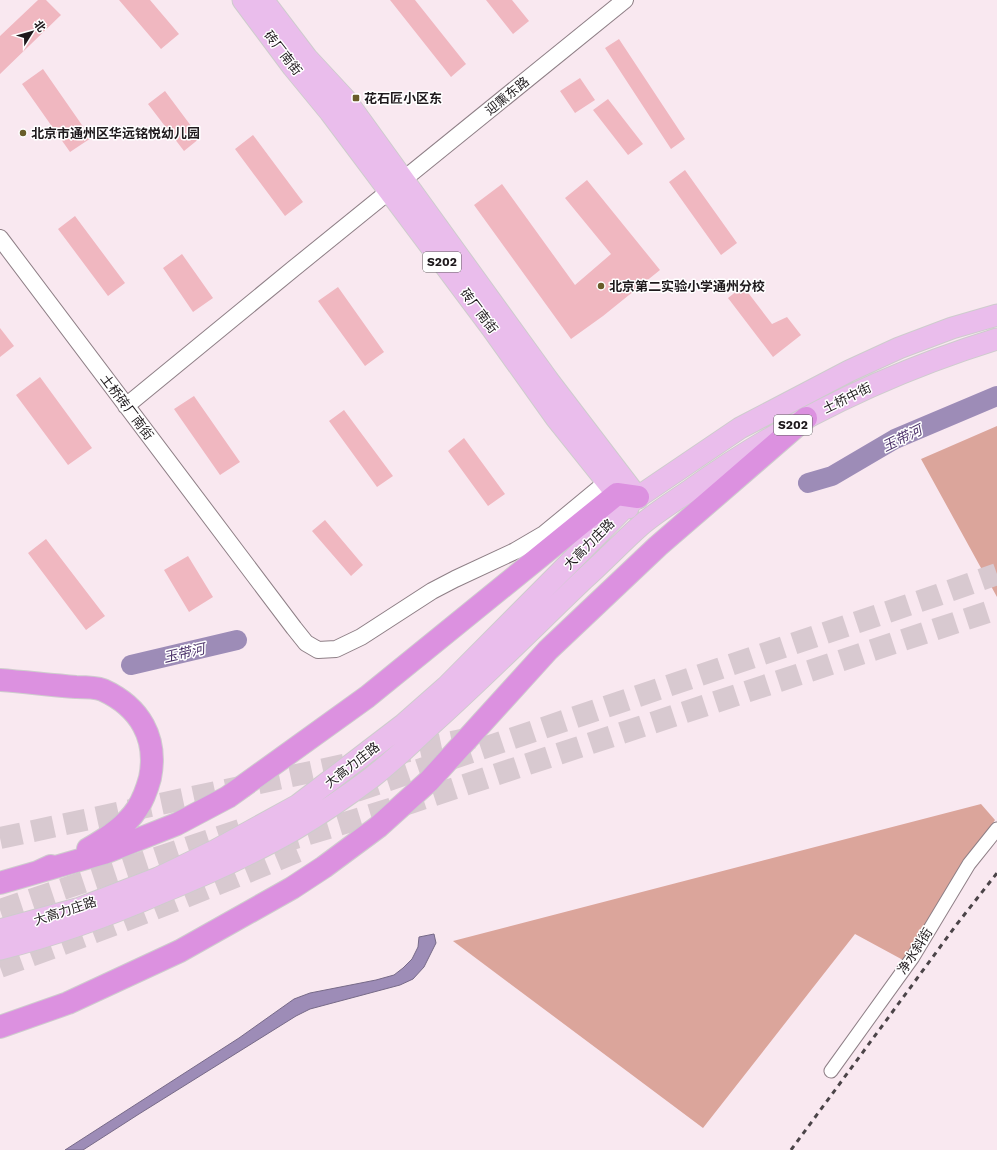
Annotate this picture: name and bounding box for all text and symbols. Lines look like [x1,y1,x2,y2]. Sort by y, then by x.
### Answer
north arrow [12,12,52,52]
text: 北 [31,18,48,35]
street label: 砖厂南街 [261,28,305,78]
street label: 迎熏东路 [482,74,532,118]
place label: 花石匠小区东 [364,91,442,106]
marker: 花石匠小区东 [351,93,361,103]
place label: 北京市通州区华远铭悦幼儿园 [31,126,200,141]
marker: 北京市通州区华远铭悦幼儿园 [18,128,28,138]
road number: S202 [423,252,461,272]
place label: 北京第二实验小学通州分校 [609,279,765,294]
marker: 北京第二实验小学通州分校 [596,281,606,291]
street label: 砖厂南街 [457,286,501,336]
street label: 土桥砖厂南街 [98,371,156,443]
street label: 土桥中街 [820,380,874,416]
road number: S202 [774,415,812,435]
water label: 玉带河 [880,420,927,454]
street label: 大高力庄路 [561,516,617,572]
water label: 玉带河 [162,640,209,666]
street label: 大高力庄路 [322,739,382,791]
street label: 大高力庄路 [32,894,98,928]
street label: 净水斜街 [895,925,935,977]

